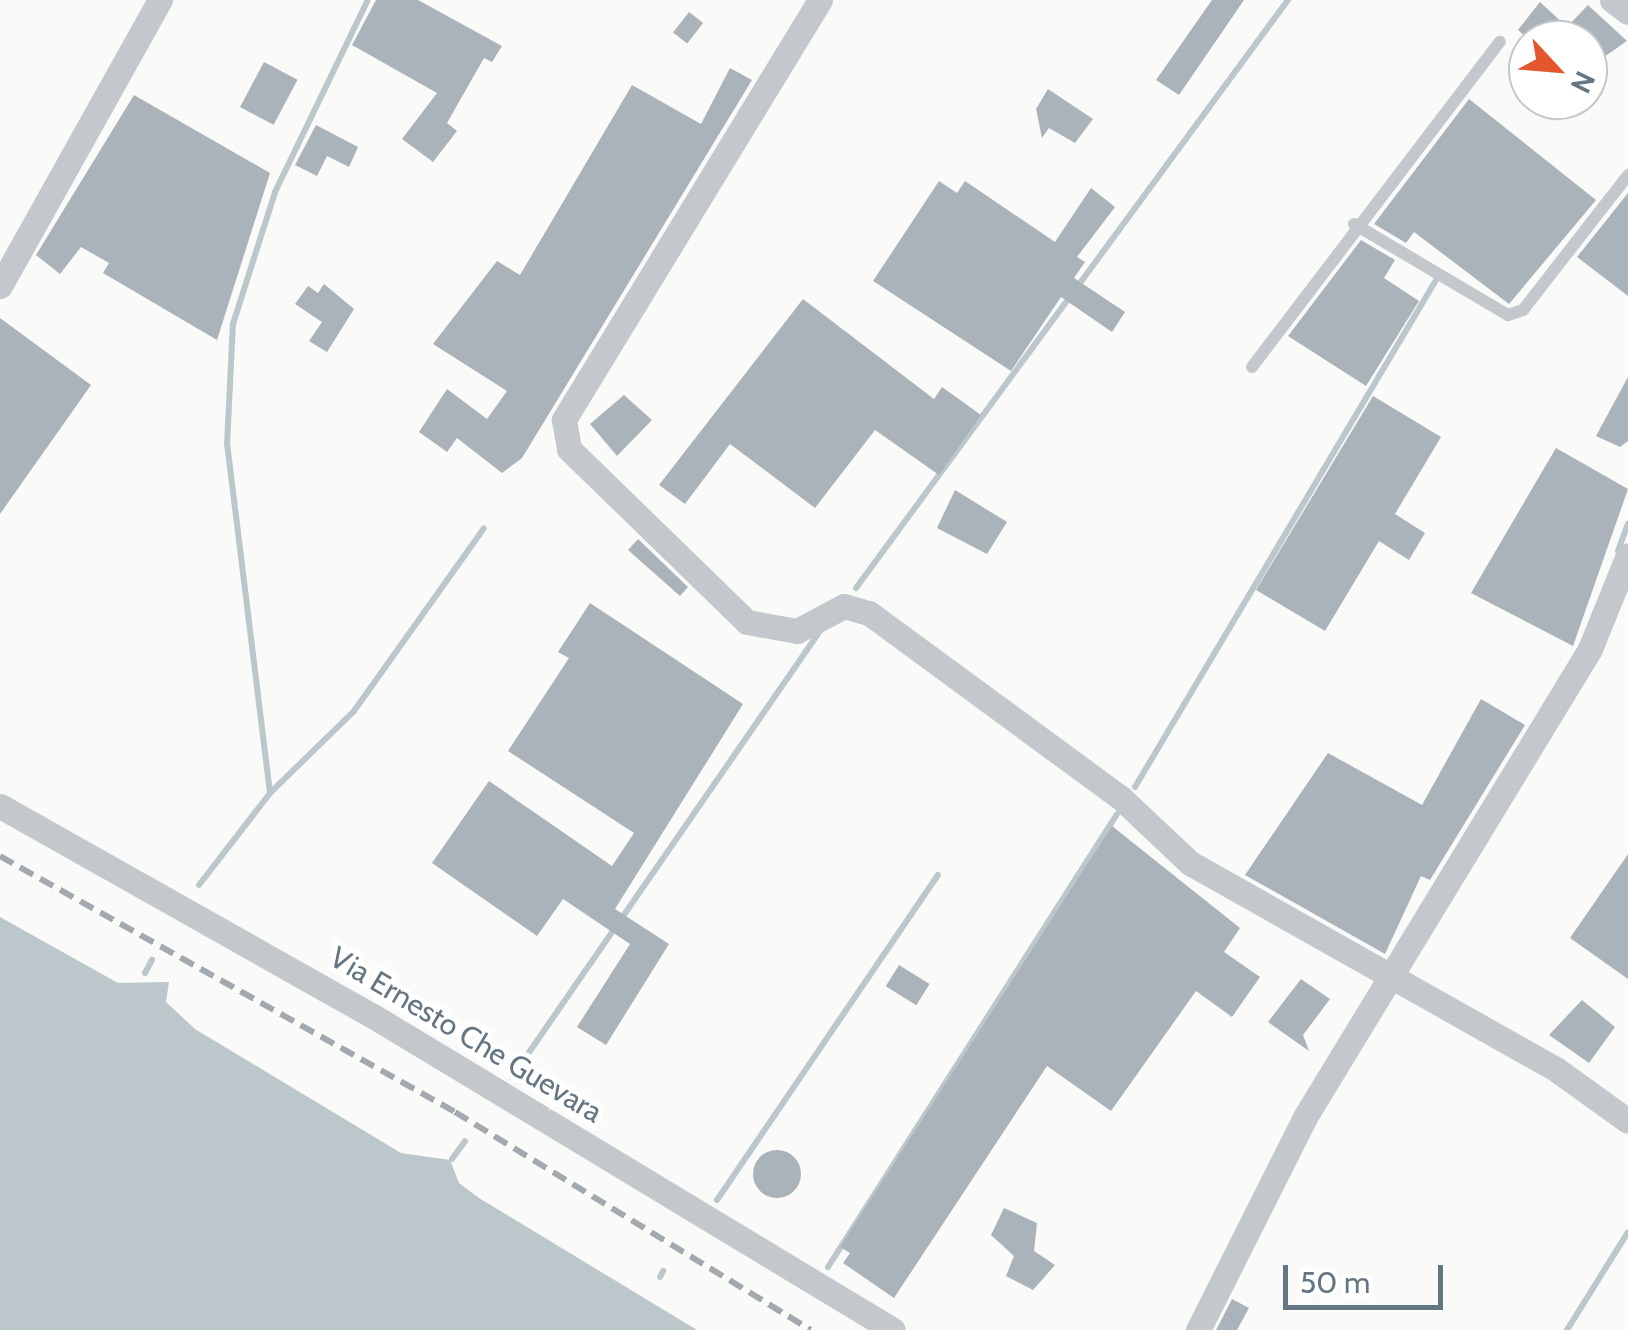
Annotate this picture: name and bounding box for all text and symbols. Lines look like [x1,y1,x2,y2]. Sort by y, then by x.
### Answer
north arrow [1508,20,1608,120]
text: N [1564,66,1603,99]
street label: Via Ernesto Che Guevara [323,939,609,1131]
scale bar [1288,1245,1448,1307]
text: 50 m [1300,1264,1370,1301]

